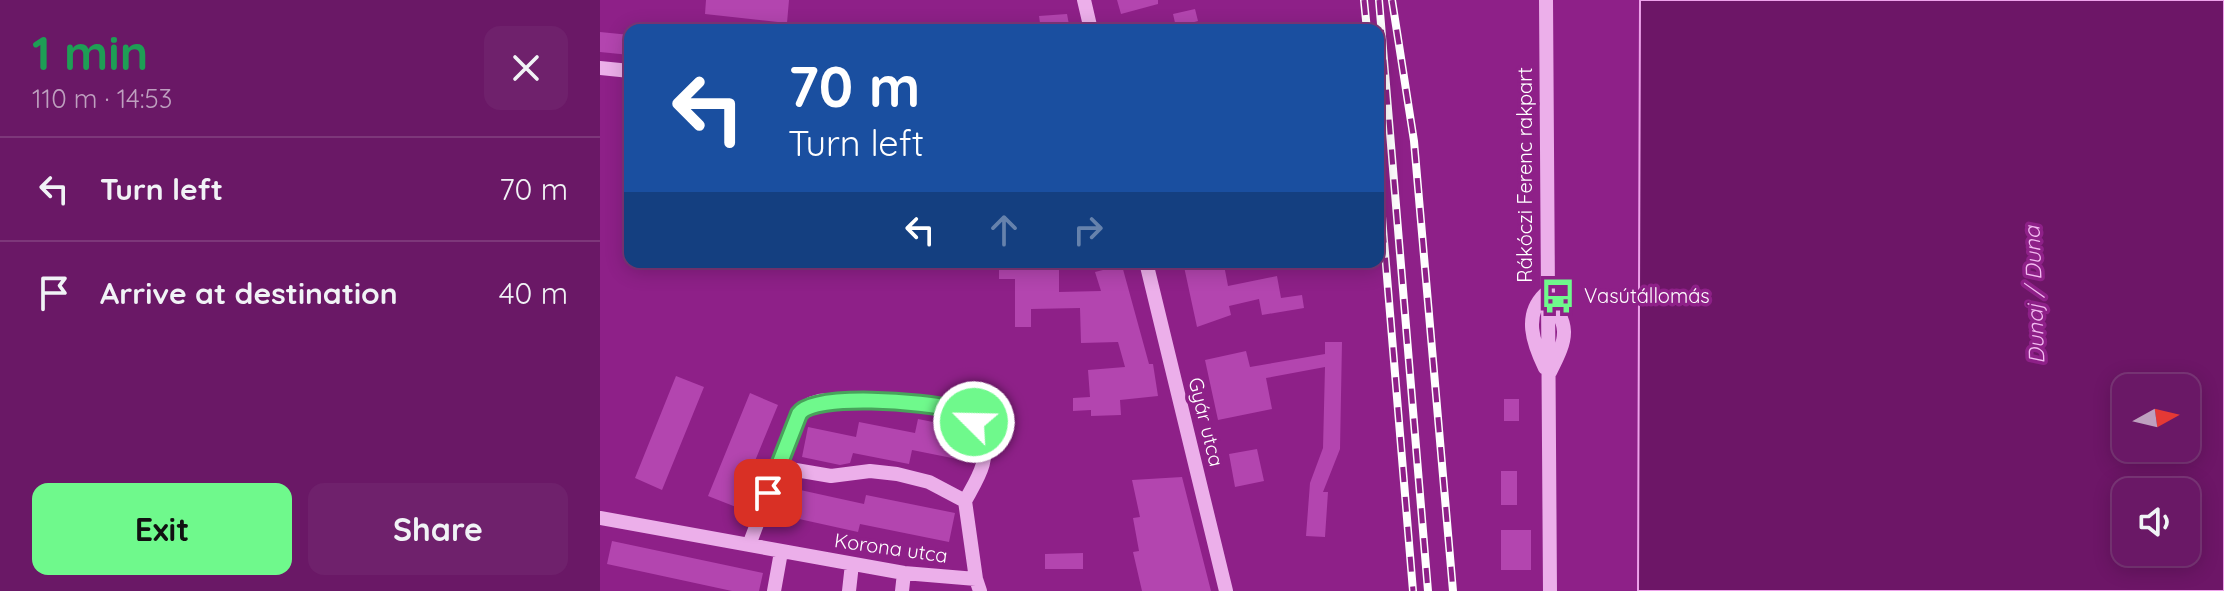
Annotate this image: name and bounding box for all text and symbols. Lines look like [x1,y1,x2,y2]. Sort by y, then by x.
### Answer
text: 1 min [32,22,148,82]
button: close [484,26,568,110]
text: 70 m [788,51,920,121]
icon: left [656,56,760,160]
street label: Rákóczi Ferenc rakpart [1512,67,1537,283]
text: 110 m · 14:53 [32,82,172,115]
text: Turn left [788,120,924,165]
icon: left [32,167,76,211]
text: Turn left [100,170,223,208]
text: 70 m [499,170,568,208]
icon: left [898,208,942,252]
icon: ahead [982,208,1026,252]
icon: right [1066,208,1110,252]
water label: Dunaj / Duna [2018,224,2050,365]
icon: arrive [32,271,76,315]
text: Arrive at destination [100,274,398,312]
text: 40 m [499,274,568,312]
bus stop icon: Vasútállomás [1539,277,1577,315]
place label: Vasútállomás [1584,283,1710,308]
north arrow [2112,374,2200,462]
map controls [2112,374,2200,566]
street label: Gyár utca [1183,375,1230,469]
position arrow [932,380,1016,464]
pin [734,459,802,527]
icon: arrive [746,471,790,515]
button: sound [2112,478,2200,566]
button: Exit [32,483,292,575]
button: Share [308,483,568,575]
street label: Korona utca [833,527,949,568]

